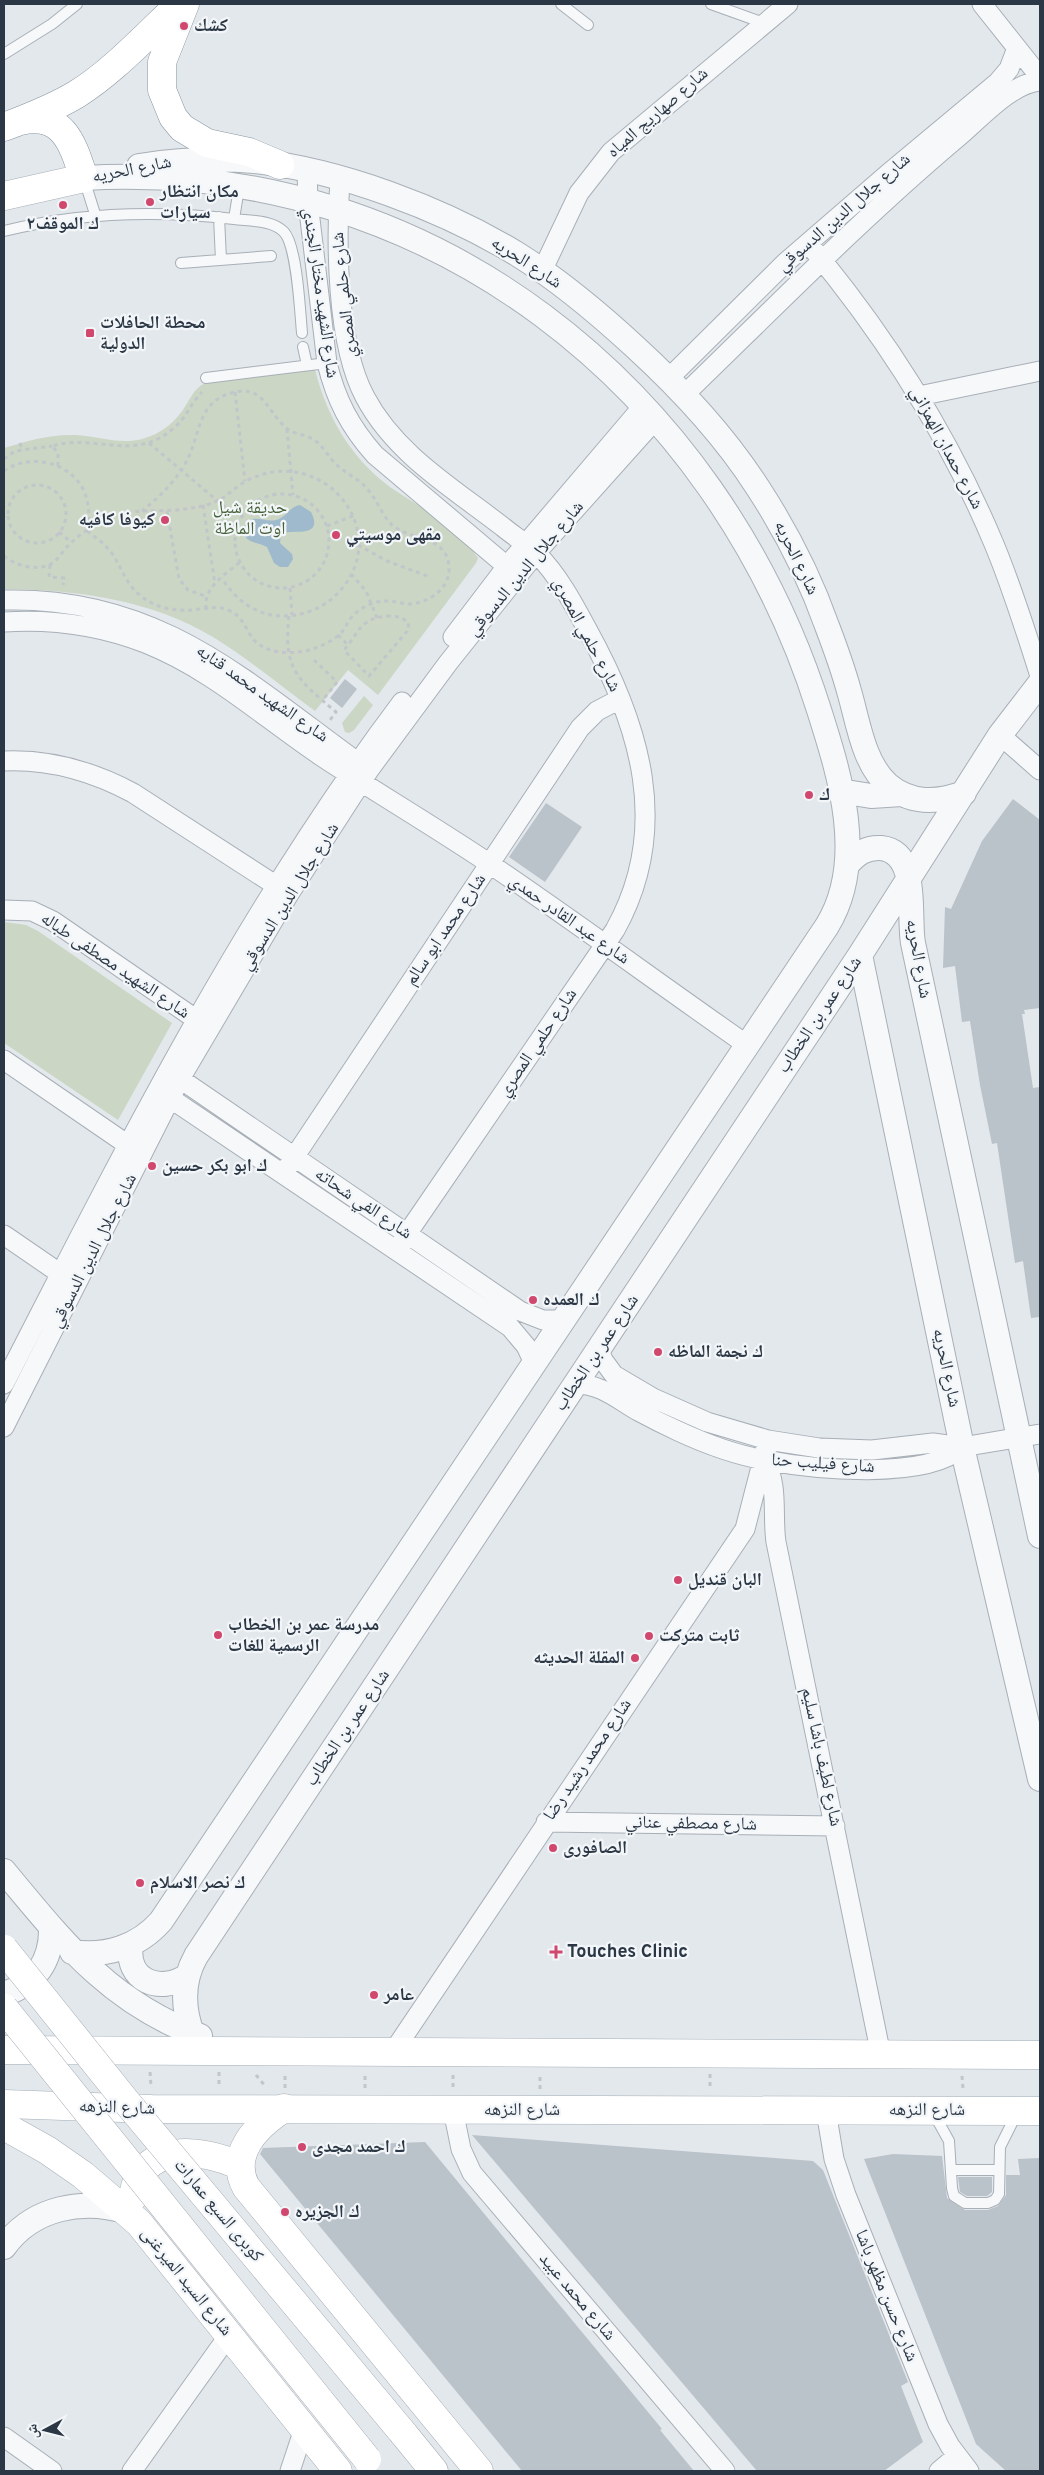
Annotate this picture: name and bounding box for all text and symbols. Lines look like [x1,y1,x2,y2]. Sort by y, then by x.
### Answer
place label: كشك [194,15,228,38]
marker: كشك [178,20,190,32]
street label: شارع صهاريج المياه [602,63,714,163]
street label: شارع جلال الدين الدسوقي [772,148,917,279]
street label: شارع الحريه [90,151,174,189]
place label: مكان انتظار سيارات [159,181,239,225]
marker: مكان انتظار سيارات [144,196,156,208]
marker: ك الموقف٢ [57,199,69,211]
street label: شارع الشهيد مختار الجندي [295,206,343,380]
place label: ك الموقف٢ [27,213,99,236]
street label: شارع حلمي المصري [327,231,365,359]
street label: شارع الحريه [486,232,566,294]
place label: محطة الحافلات الدولية [100,312,206,356]
marker: محطة الحافلات الدولية [84,327,96,339]
street label: شارع حمدان الهمزاني [902,382,988,514]
street label: شارع جلال الدين الدسوقي [462,496,591,643]
park label: حديقة شيل اوت الماظة [213,497,287,541]
place label: كيوفا كافيه [79,509,155,532]
marker: كيوفا كافيه [159,514,171,526]
street label: شارع الحريه [768,517,824,599]
place label: مقهى موسيتي [346,524,441,548]
marker: مقهى موسيتي [330,529,342,541]
street label: شارع حلمي المصري [545,574,626,697]
street label: شارع الشهيد محمد قنايه [191,640,333,748]
place label: ك [819,784,830,807]
marker: ك [803,789,815,801]
street label: شارع جلال الدين الدسوقي [235,819,346,976]
street label: شارع محمد ابو سالم [400,869,492,991]
street label: شارع عبد القادر حمدي [503,870,634,972]
street label: شارع الشهيد مصطفى طباله [36,907,194,1025]
street label: شارع الحريه [900,918,936,1000]
street label: شارع عمر بن الخطاب [772,952,868,1078]
street label: شارع حلمي المصري [493,984,584,1103]
place label: ك ابو بكر حسين [162,1155,267,1178]
marker: ك ابو بكر حسين [146,1160,158,1172]
street label: شارع الفي شحاته [309,1163,416,1246]
street label: شارع جلال الدين الدسوقي [45,1170,144,1333]
place label: ك العمده [543,1289,600,1312]
street label: شارع عمر بن الخطاب [549,1290,645,1416]
marker: ك العمده [527,1294,539,1306]
street label: شارع الحريه [926,1326,966,1410]
place label: ك نجمة الماظه [668,1341,763,1364]
marker: ك نجمة الماظه [652,1346,664,1358]
street label: شارع فيليب حنا [771,1449,875,1479]
place label: البان قنديل [688,1569,762,1592]
marker: البان قنديل [672,1574,684,1586]
place label: مدرسة عمر بن الخطاب الرسمية للغات [228,1614,379,1658]
place label: ثابت متركت [659,1625,740,1648]
marker: مدرسة عمر بن الخطاب الرسمية للغات [212,1629,224,1641]
marker: ثابت متركت [643,1630,655,1642]
place label: المقلة الحديثه [533,1647,625,1670]
marker: المقلة الحديثه [629,1652,641,1664]
street label: شارع عمر بن الخطاب [300,1665,396,1791]
street label: شارع لطيف باشا سليم [795,1685,847,1829]
street label: شارع محمد رشيد رضا [539,1694,637,1826]
street label: شارع مصطفي عناني [625,1811,757,1838]
place label: الصافورى [563,1837,627,1860]
marker: الصافورى [547,1842,559,1854]
place label: ك نصر الاسلام [150,1872,245,1895]
marker: ك نصر الاسلام [134,1877,146,1889]
place label: Touches Clinic [567,1941,688,1964]
marker: Touches Clinic [549,1945,563,1959]
place label: عامر [383,1984,414,2007]
marker: عامر [368,1989,380,2001]
street label: شارع النزهه [78,2095,156,2121]
street label: شارع النزهه [484,2099,560,2122]
street label: شارع النزهه [889,2099,965,2122]
place label: ك احمد مجدى [312,2136,406,2159]
marker: ك احمد مجدى [296,2141,308,2153]
street label: كوبرى السبع عمارات [168,2155,268,2268]
place label: ك الجزيره [295,2201,360,2224]
marker: ك الجزيره [279,2206,291,2218]
street label: شارع السيد الميرغنى [135,2223,237,2341]
street label: شارع حسن مظهر باشا [849,2227,923,2365]
street label: شارع محمد عبيد [533,2248,621,2346]
north arrow [20,2405,70,2455]
text: ش [24,2423,43,2440]

